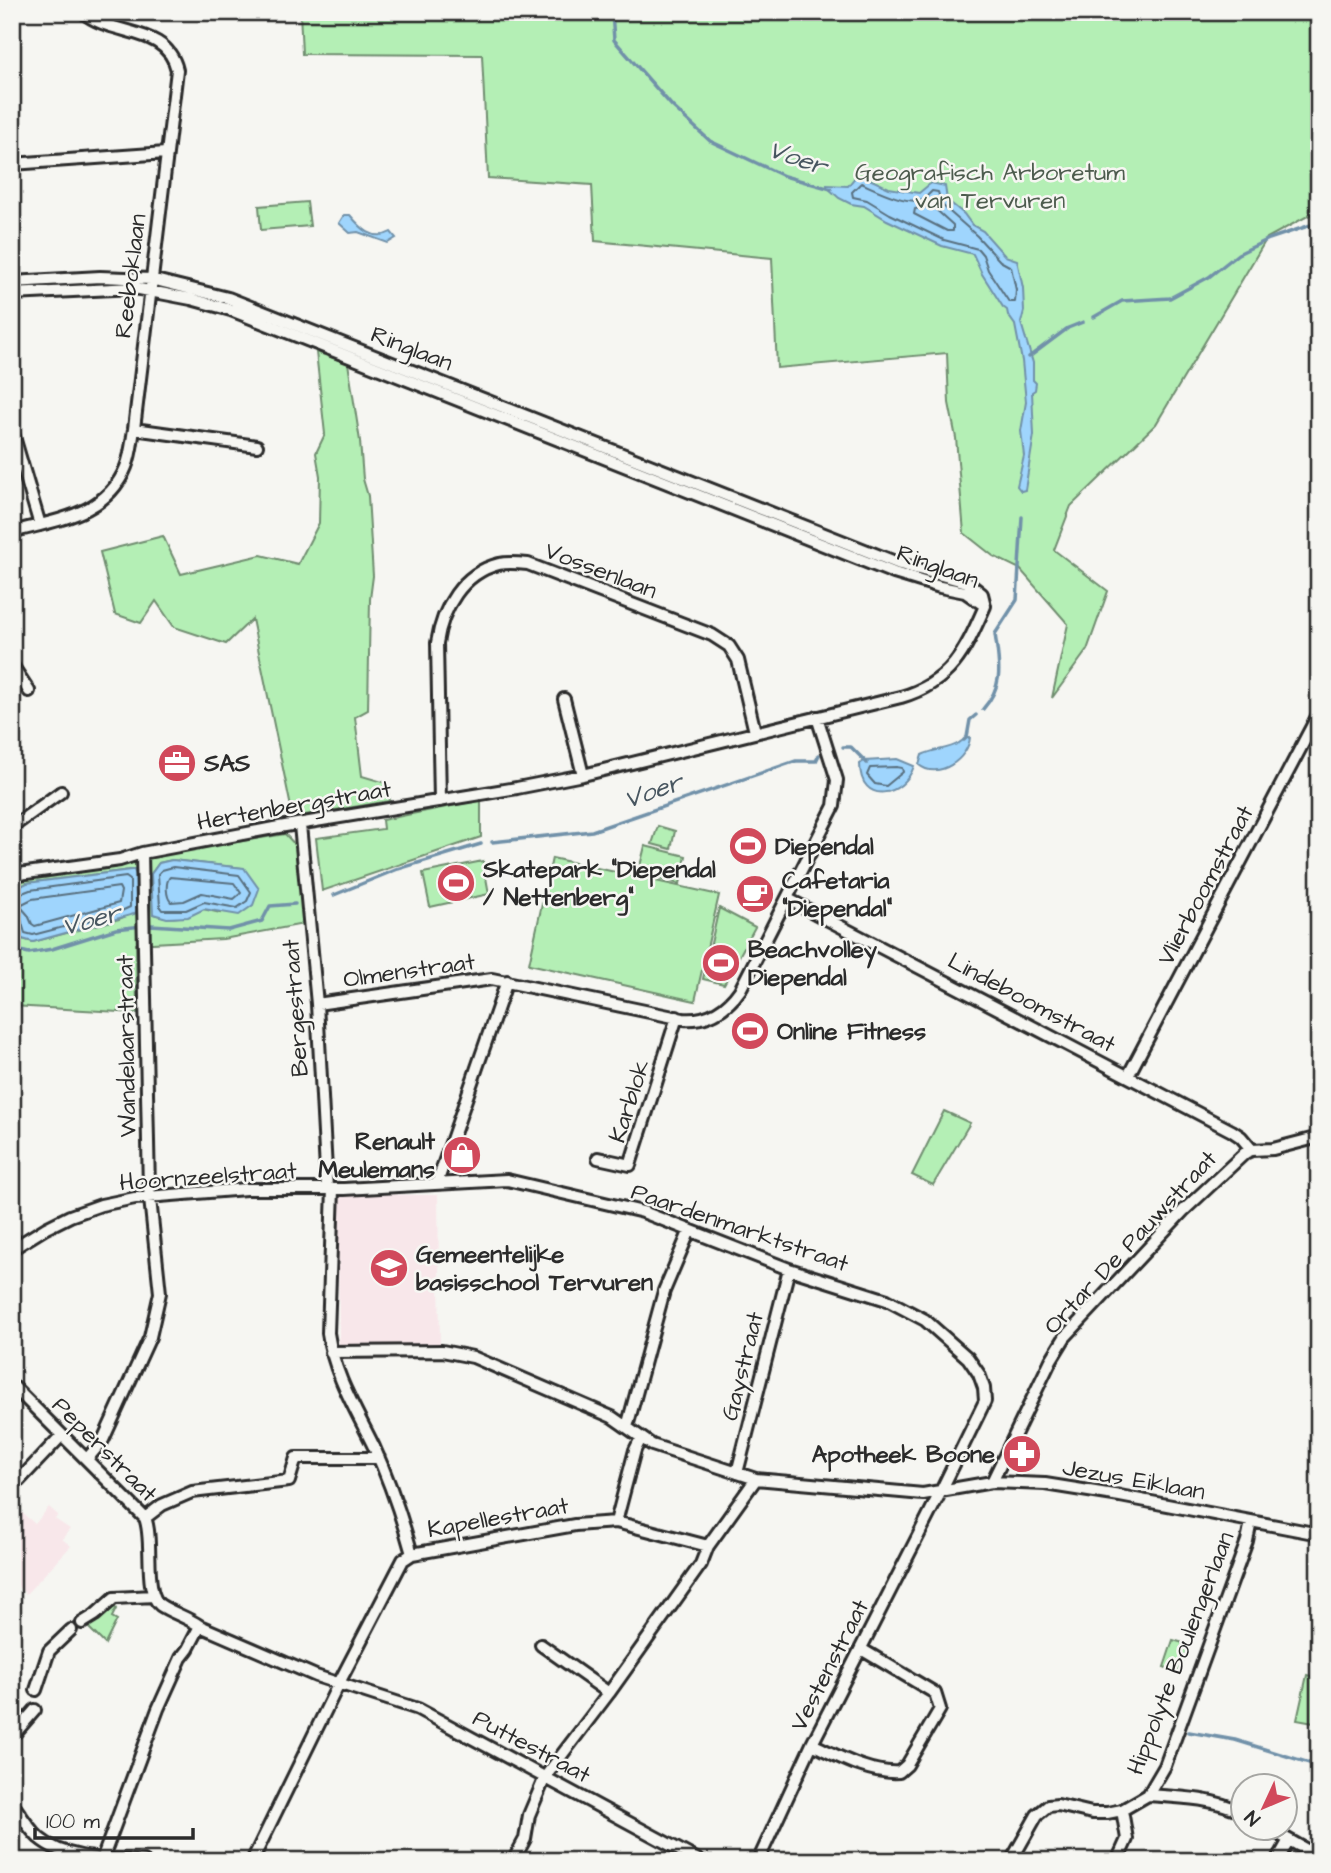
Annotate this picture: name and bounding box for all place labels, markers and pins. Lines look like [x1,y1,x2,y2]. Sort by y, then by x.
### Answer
office icon: SAS [156,742,198,784]
place label: SAS [203,747,251,781]
sports icon: Diependal [727,825,769,867]
place label: Diependal [775,830,874,864]
place label: Skatepark "Diependal / Nettenberg" [482,853,716,916]
sports icon: Skatepark "Diependal / Nettenberg" [435,862,477,904]
place label: Cafetaria "Diependal" [782,864,892,926]
cafe icon: Cafetaria "Diependal" [734,873,776,915]
place label: Beachvolley Diependal [748,933,878,995]
sports icon: Beachvolley Diependal [700,942,742,984]
sports icon: Online Fitness [729,1010,771,1052]
place label: Online Fitness [777,1015,926,1049]
place label: Renault Meulemans [318,1125,435,1187]
shop icon: Renault Meulemans [441,1134,483,1176]
place label: Gemeentelijke basisschool Tervuren [416,1238,653,1300]
school or university icon: Gemeentelijke basisschool Tervuren [368,1247,410,1289]
pharmacy icon: Apotheek Boone [1001,1433,1043,1475]
place label: Apotheek Boone [812,1438,995,1472]

